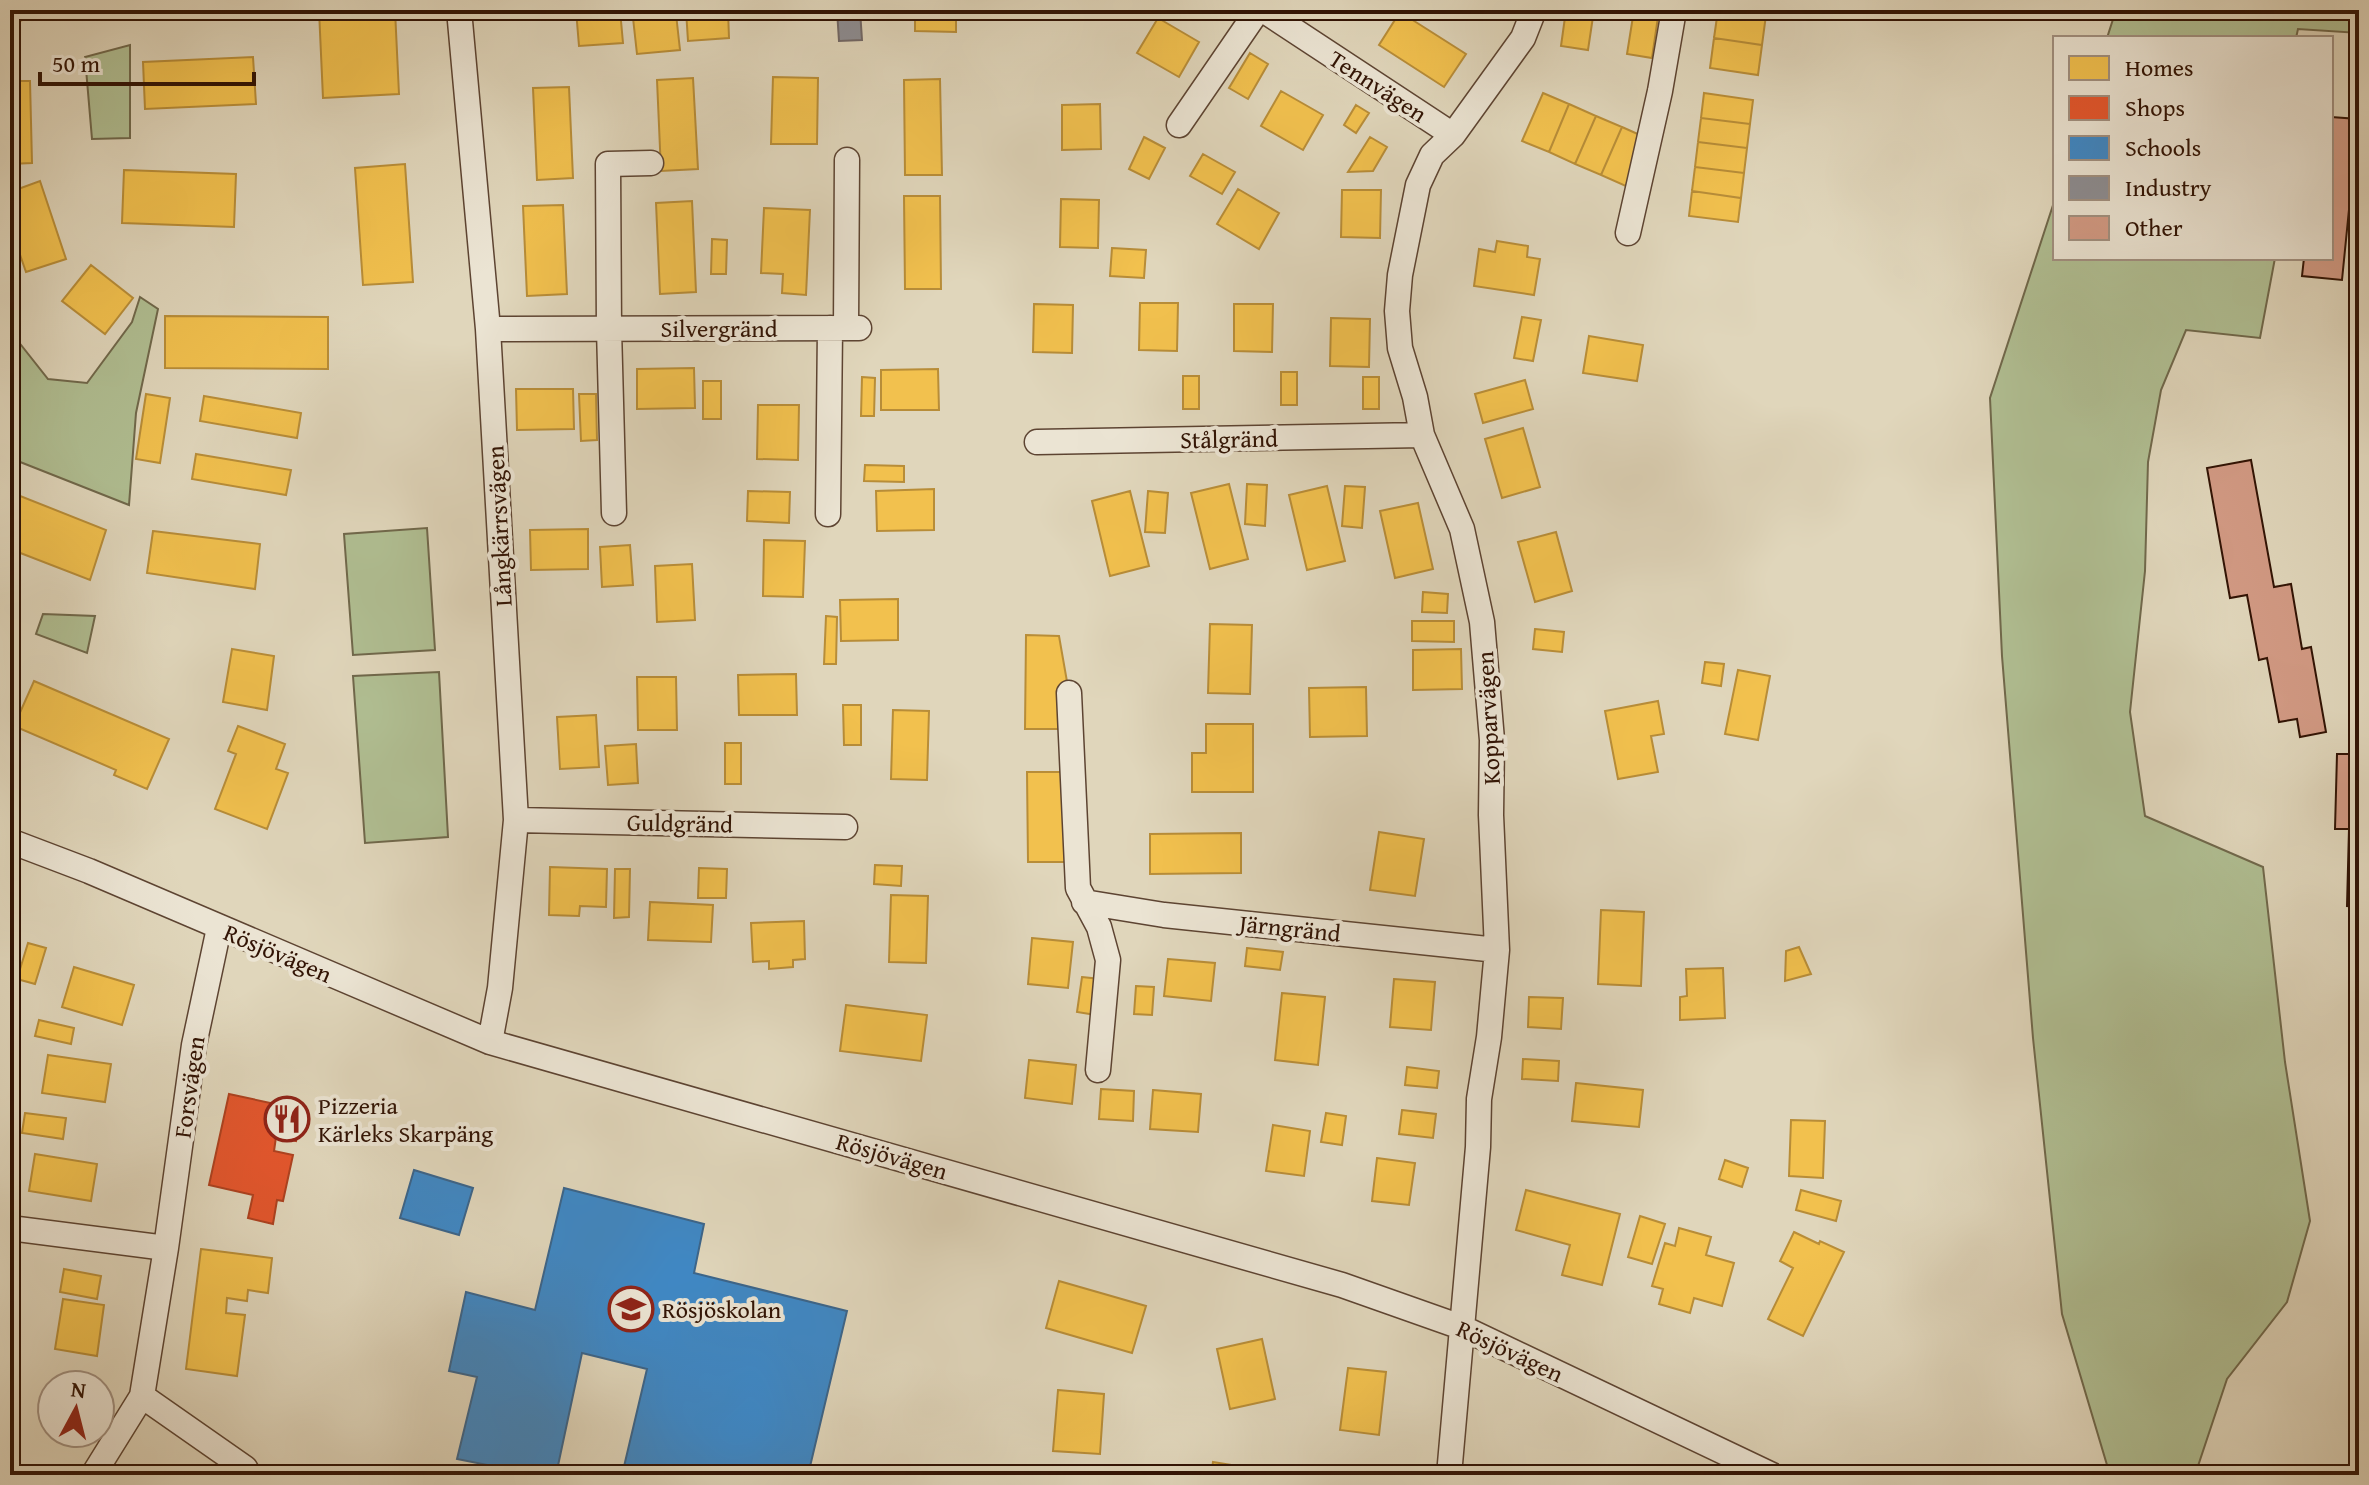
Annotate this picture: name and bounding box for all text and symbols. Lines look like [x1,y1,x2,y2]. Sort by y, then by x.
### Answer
scale bar [40,36,254,86]
legend [2053,36,2333,260]
street label: Tennvägen [1322,41,1434,131]
text: 50 m [52,46,100,81]
text: Homes [2125,50,2194,85]
text: Shops [2125,90,2185,125]
text: Schools [2125,130,2201,165]
text: Industry [2125,170,2212,205]
text: Other [2125,210,2183,245]
street label: Silvergränd [660,311,778,346]
street label: Stålgränd [1180,421,1278,457]
street label: Långkärrsvägen [477,444,521,607]
street label: Kopparvägen [1467,650,1509,786]
street label: Guldgränd [627,805,734,841]
street label: Järngränd [1235,905,1343,951]
street label: Rösjövägen [219,915,338,992]
street label: Forsvägen [165,1033,214,1140]
place label: Pizzeria Kärleks Skarpäng [318,1088,493,1151]
restaurant icon: Pizzeria Kärleks Skarpäng [263,1095,311,1143]
street label: Rösjövägen [832,1123,952,1189]
school or university icon: Rösjöskolan [607,1285,655,1333]
place label: Rösjöskolan [662,1292,782,1327]
street label: Rösjövägen [1451,1311,1570,1391]
north arrow [36,1369,116,1449]
text: N [69,1372,88,1406]

